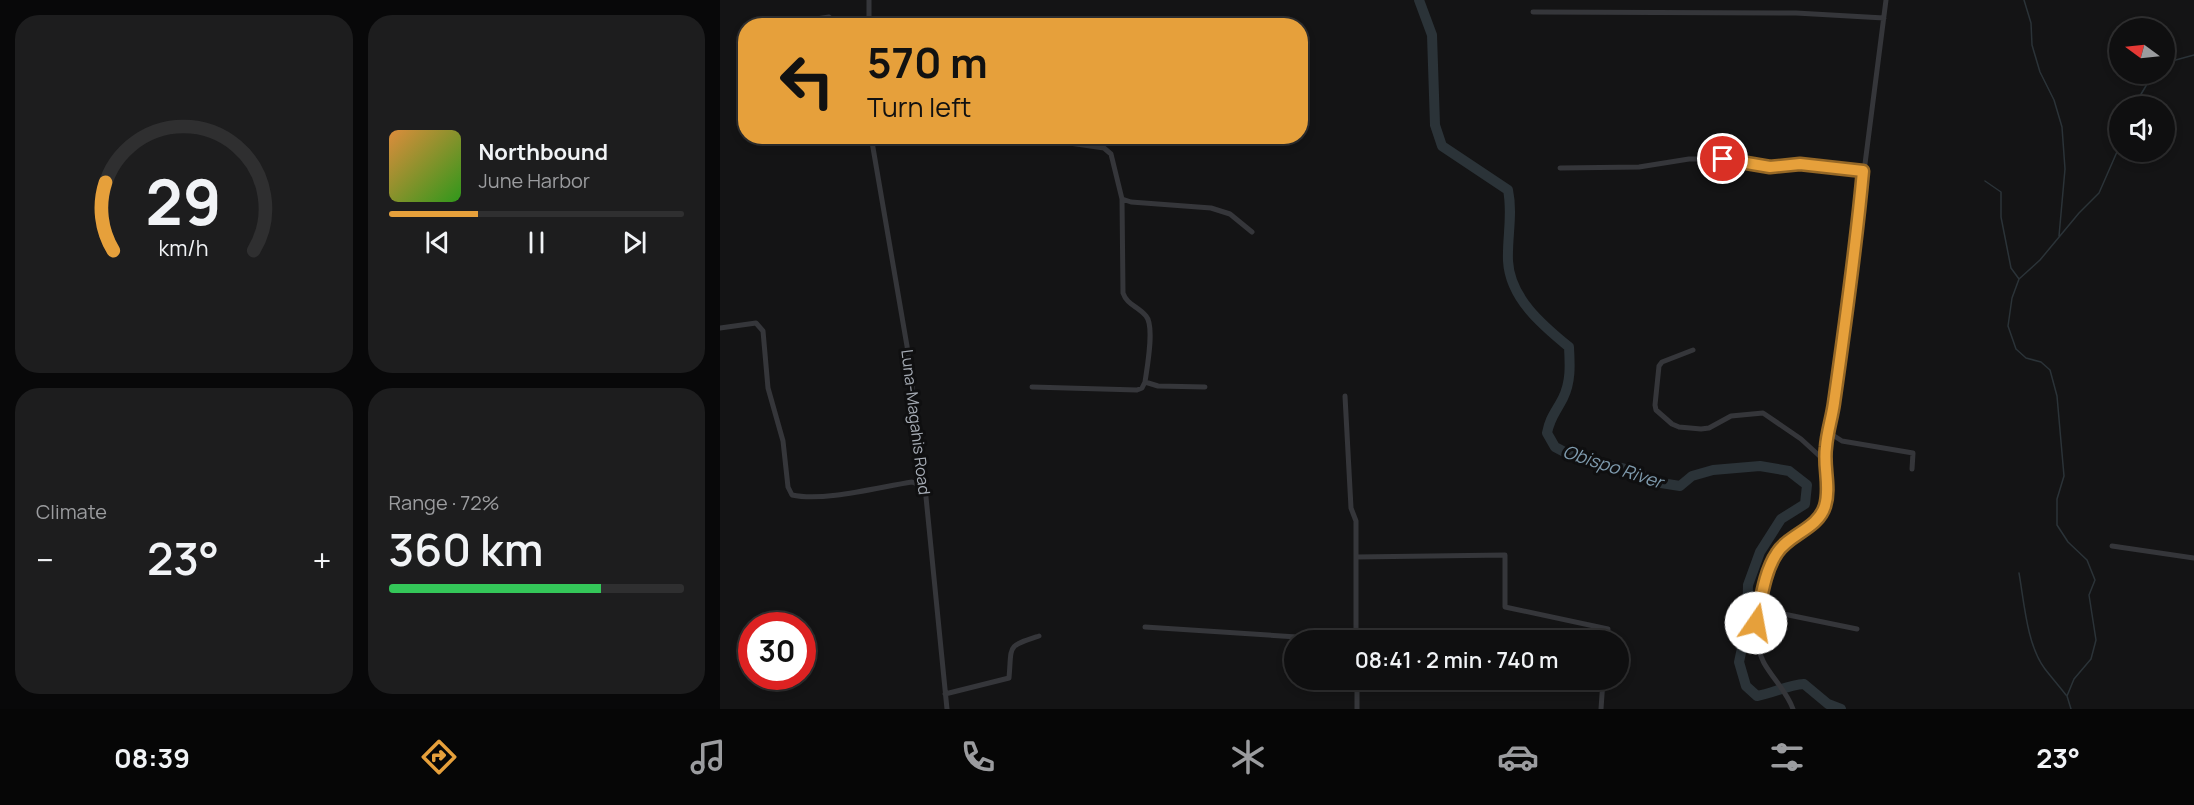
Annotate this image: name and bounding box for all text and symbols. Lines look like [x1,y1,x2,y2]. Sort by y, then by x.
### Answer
north arrow [2109,18,2175,84]
map controls [2109,18,2175,162]
text: 570 m [867,33,988,91]
icon: left [768,42,846,120]
text: Turn left [867,88,971,125]
button: sound [2109,96,2175,162]
pin [1697,133,1748,184]
text: Northbound [479,137,608,167]
icon: arrive [1706,142,1739,175]
text: 29 [146,158,222,244]
text: June Harbor [479,167,590,194]
icon: previous [421,226,454,259]
icon: pause [520,226,553,259]
icon: next [618,226,651,259]
text: km/h [159,234,209,263]
street label: Luna-Magahis Road [896,348,936,496]
water label: Obispo River [1560,439,1668,494]
text: Range · 72% [389,489,500,516]
text: Climate [36,498,107,525]
text: 360 km [389,518,543,580]
text: 23° [147,527,219,589]
text: − [36,537,54,582]
text: + [312,537,331,582]
position arrow [1724,591,1788,655]
speed limit sign: 30 [738,612,816,690]
text: 08:41 · 2 min · 740 m [1355,645,1558,675]
icon: directions [418,736,460,778]
icon: music [687,736,729,778]
icon: phone [957,736,999,778]
icon: climate [1227,736,1269,778]
icon: car [1497,736,1539,778]
icon: filters [1766,736,1808,778]
text: 08:39 [114,739,190,776]
text: 23° [2036,739,2080,776]

